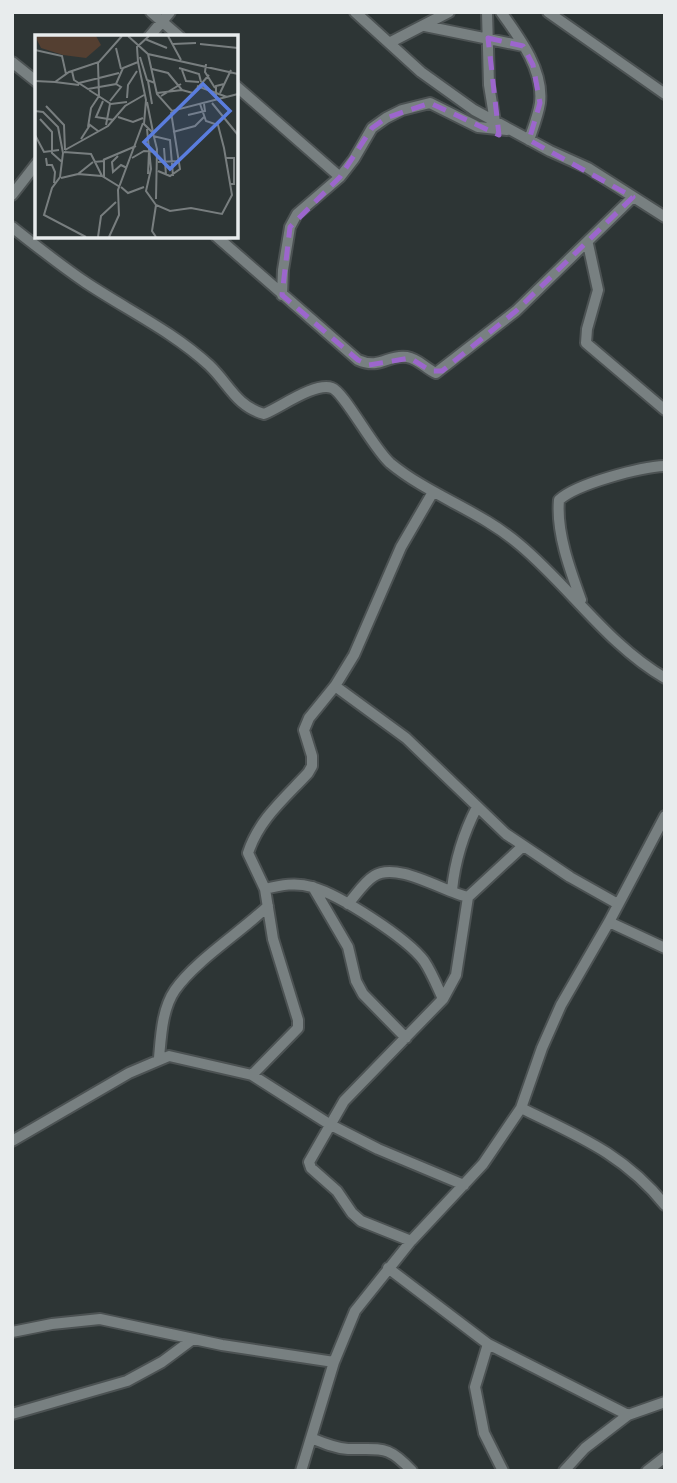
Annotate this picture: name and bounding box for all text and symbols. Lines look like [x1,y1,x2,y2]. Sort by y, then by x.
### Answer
inset map [35,35,238,238]

